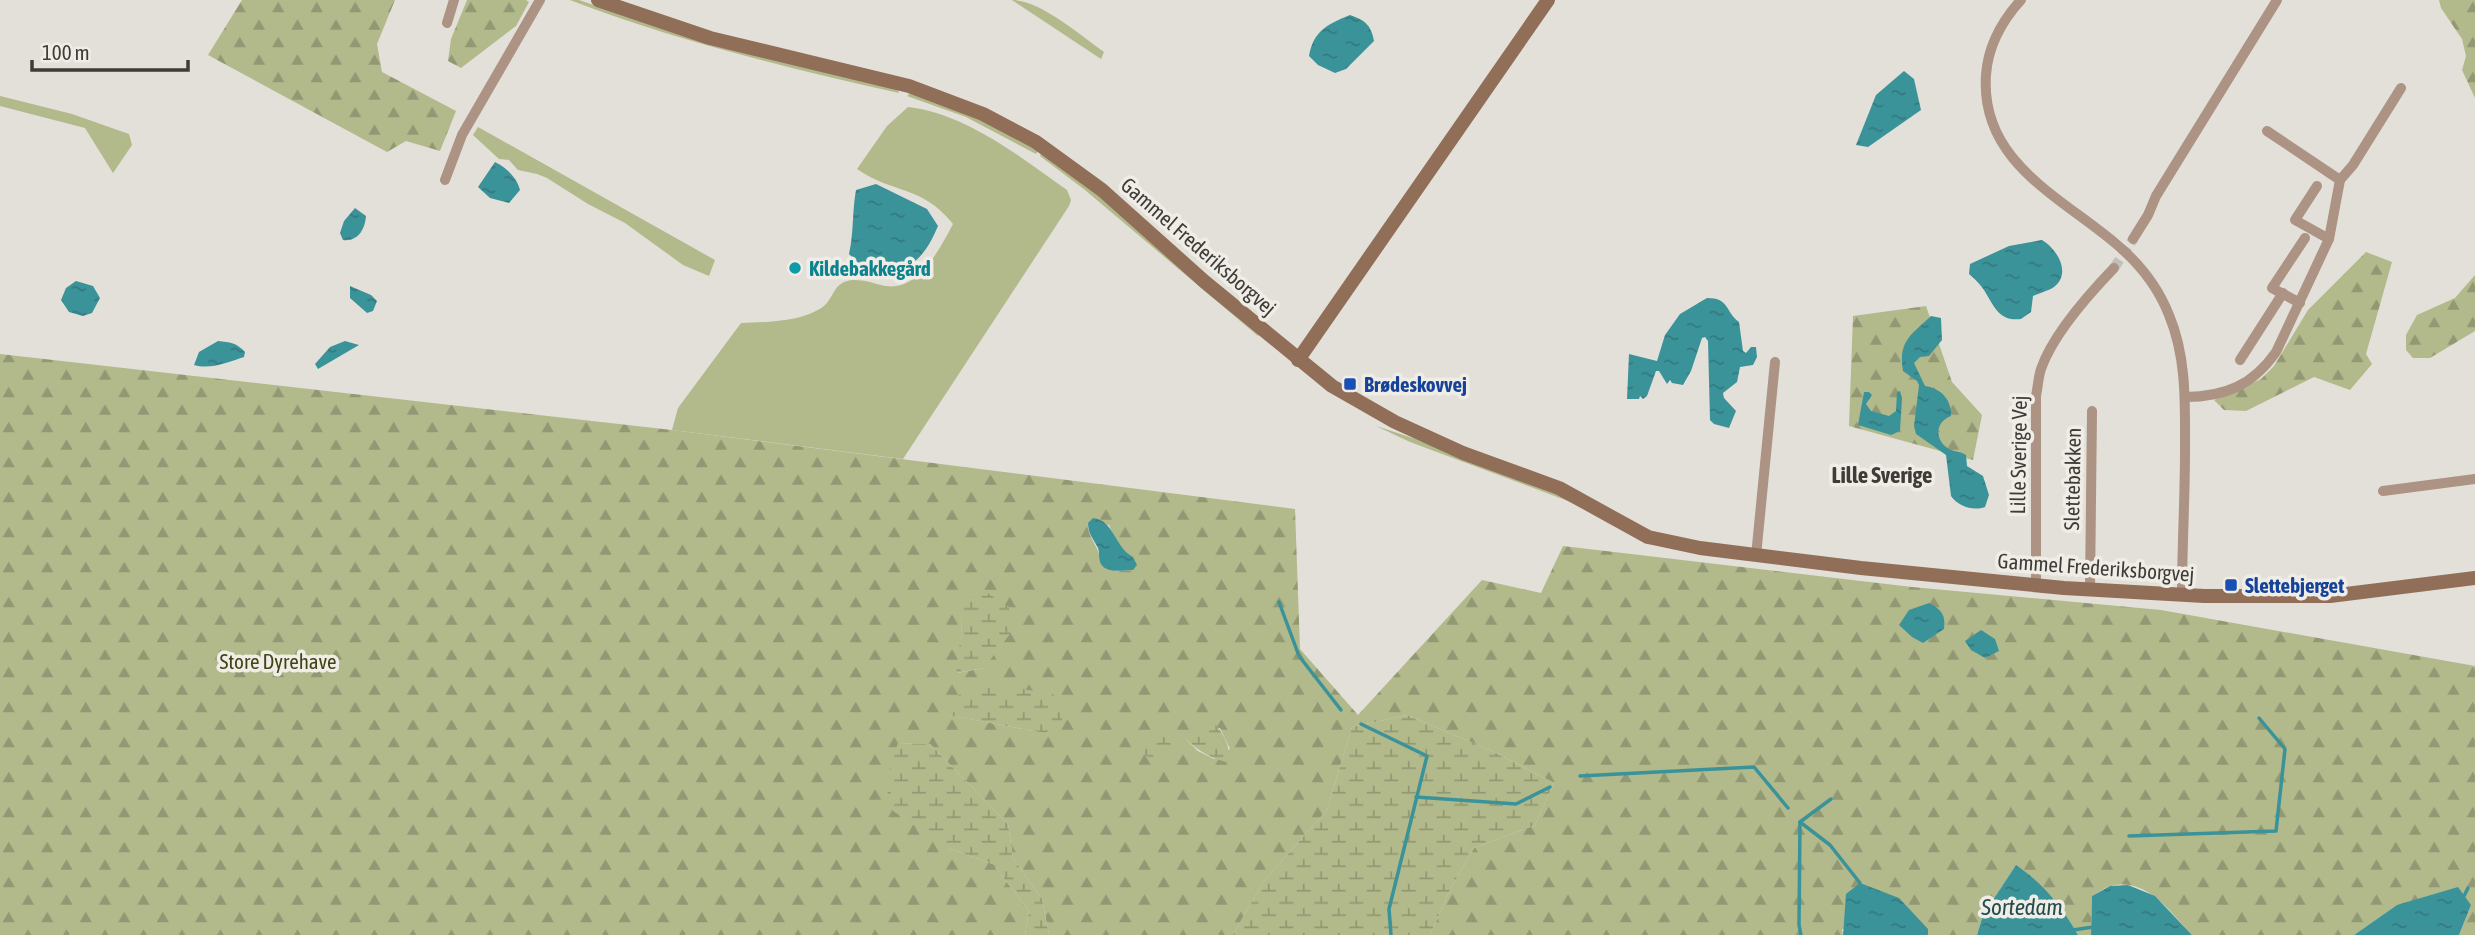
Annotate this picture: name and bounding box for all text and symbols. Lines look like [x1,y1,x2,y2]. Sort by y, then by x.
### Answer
scale bar [32,28,187,72]
text: 100 m [42,40,90,64]
street label: Gammel Frederiksborgvej [1117,172,1281,320]
place label: Kildebakkegård [809,256,931,280]
marker: Kildebakkegård [787,260,803,276]
place label: Brødeskovvej [1364,372,1467,396]
marker: Brødeskovvej [1342,376,1358,392]
street label: Lille Sverige Vej [2005,395,2031,515]
street label: Slettebakken [2059,427,2085,531]
district label: Lille Sverige [1832,462,1932,488]
street label: Gammel Frederiksborgvej [1997,548,2195,586]
place label: Slettebjerget [2245,573,2344,597]
marker: Slettebjerget [2223,577,2239,593]
park label: Store Dyrehave [219,649,337,673]
water label: Sortedam [1980,894,2063,920]

